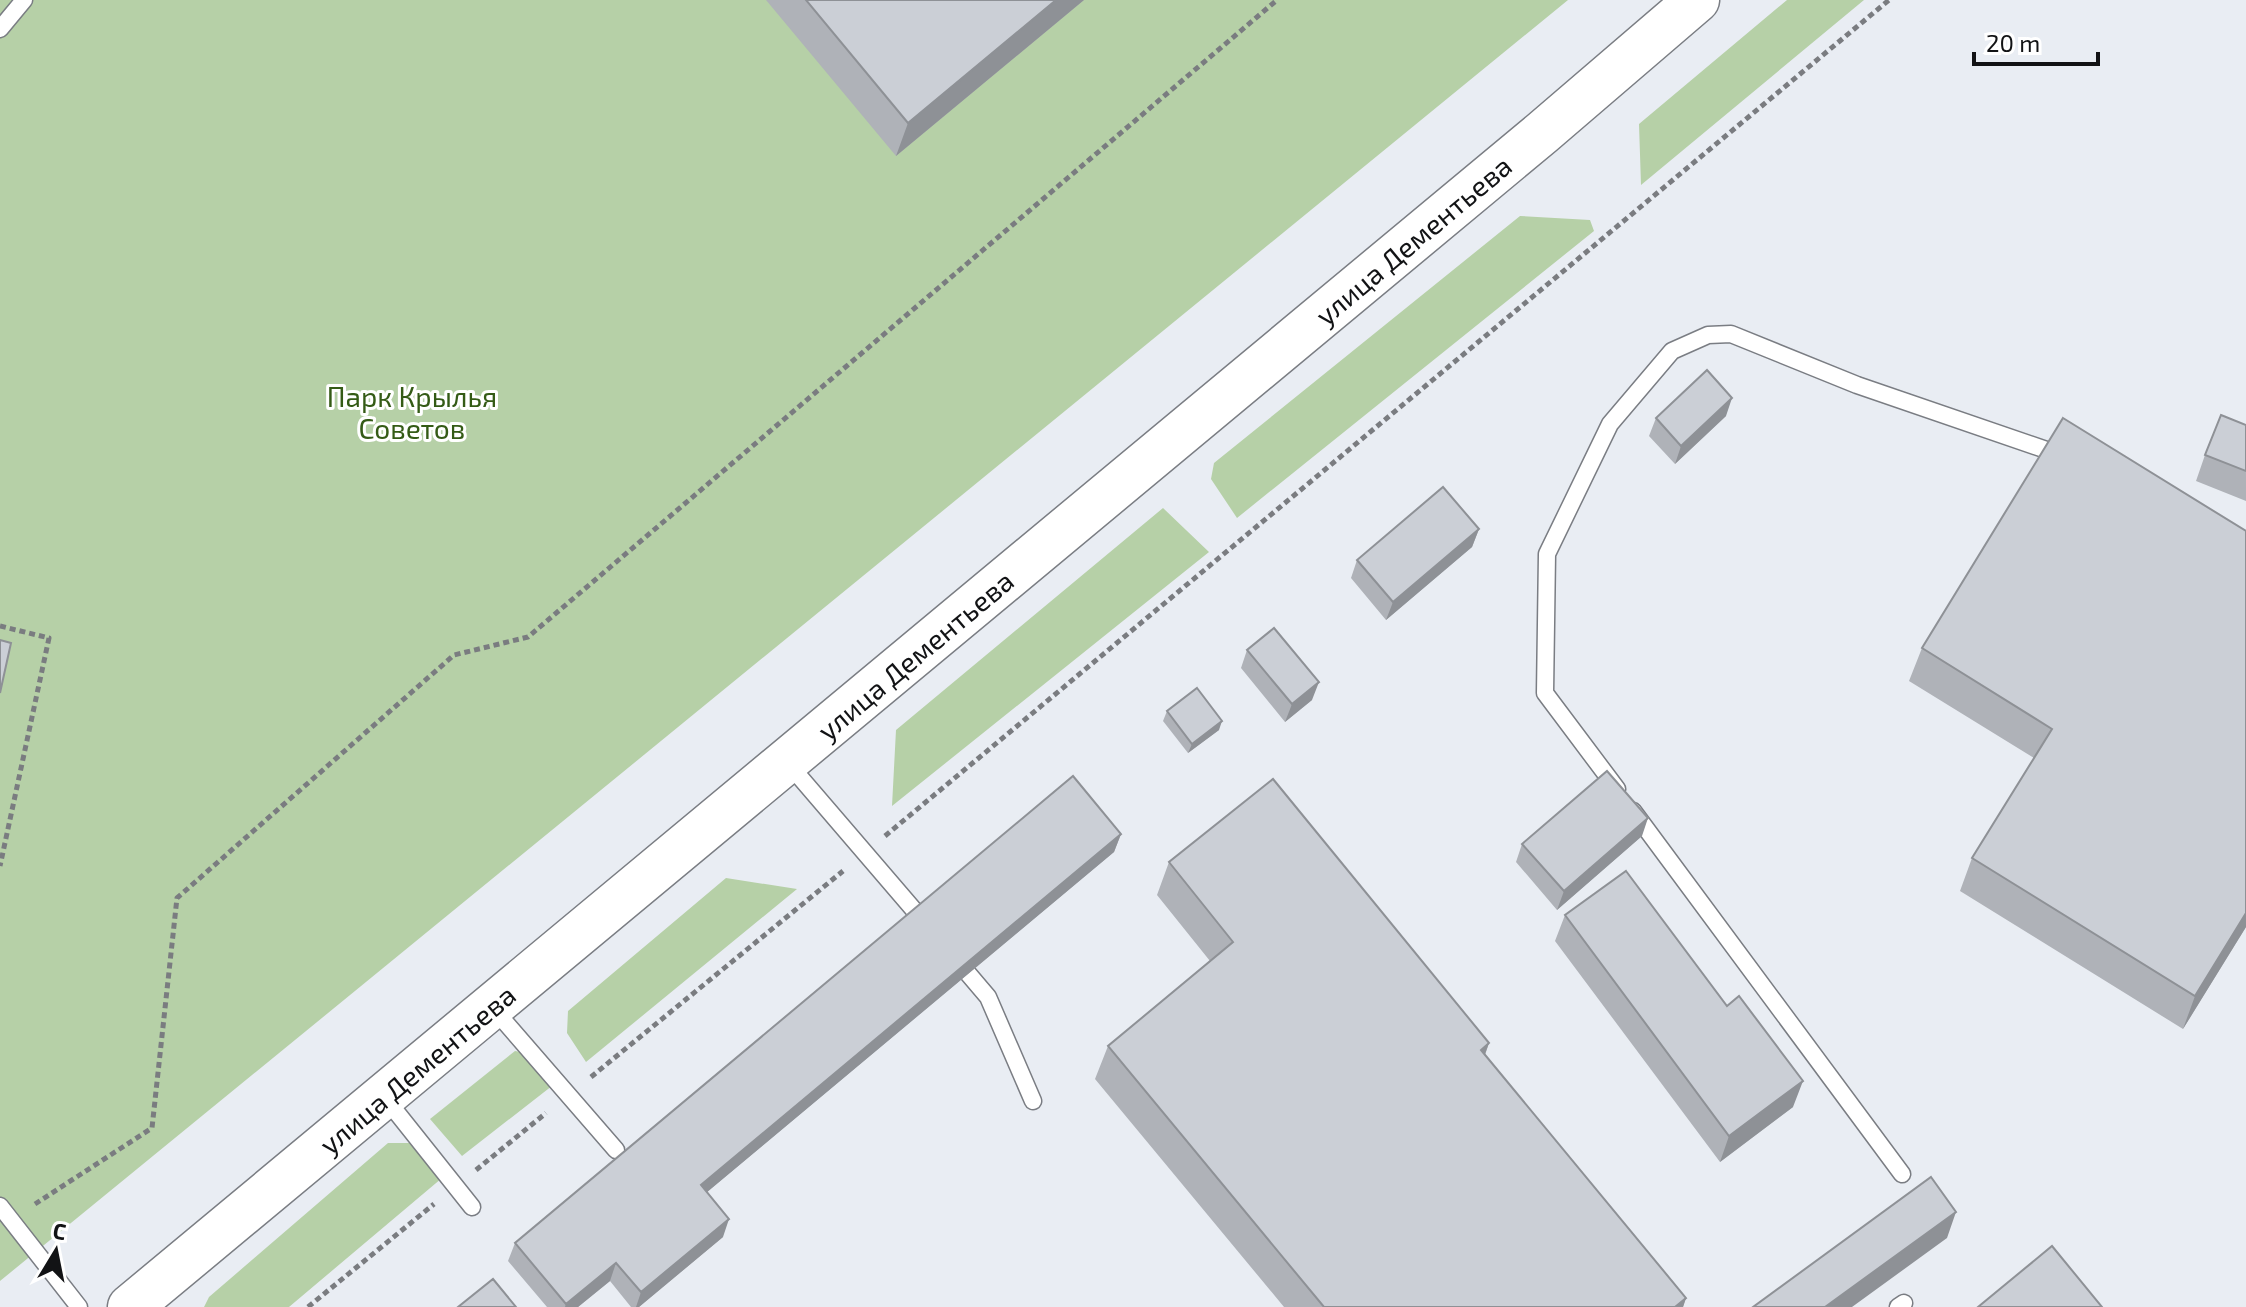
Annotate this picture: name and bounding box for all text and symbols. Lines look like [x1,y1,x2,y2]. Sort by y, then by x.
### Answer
scale bar [1974,16,2098,66]
text: 20 m [1986,28,2040,57]
street label: улица Дементьева [1308,148,1518,332]
park label: Парк Крылья Советов [327,379,497,445]
street label: улица Дементьева [810,563,1020,747]
street label: улица Дементьева [312,977,522,1161]
north arrow [16,1211,96,1291]
text: С [51,1216,68,1244]

